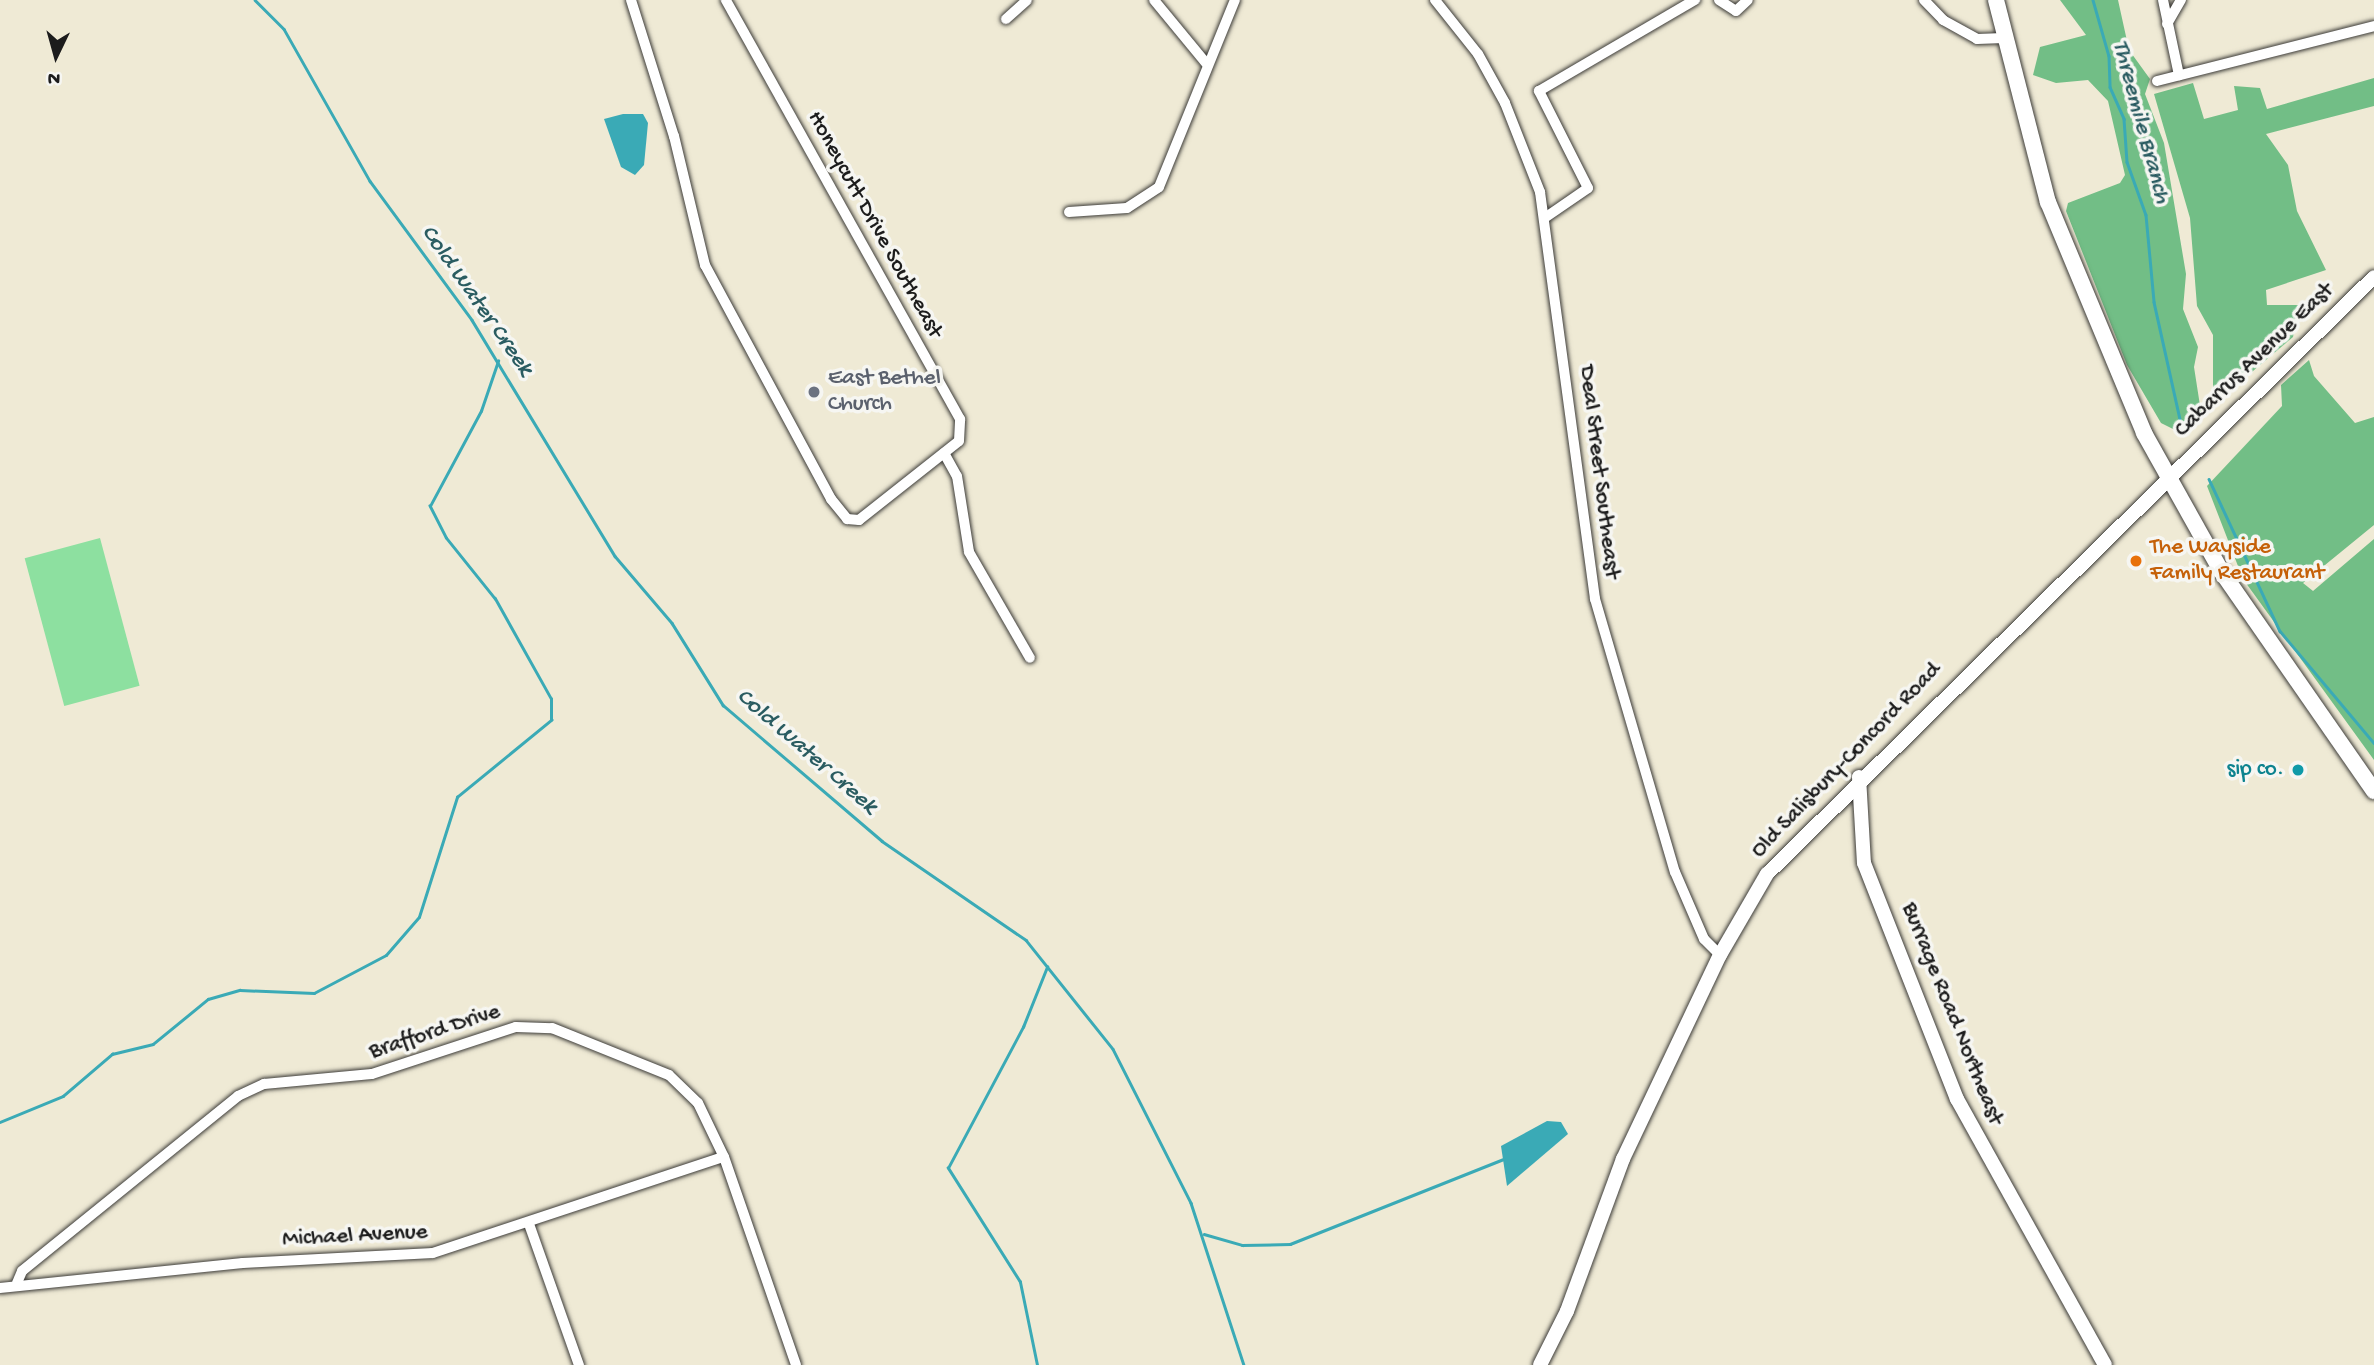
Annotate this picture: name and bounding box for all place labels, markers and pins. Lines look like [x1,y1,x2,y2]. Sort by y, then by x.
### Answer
place label: East Bethel Church [828,365,941,419]
marker: East Bethel Church [806,384,822,400]
place label: The Wayside Family Restaurant [2150,534,2324,588]
marker: The Wayside Family Restaurant [2128,553,2144,569]
place label: sip co. [2227,756,2284,784]
marker: sip co. [2290,762,2306,778]

